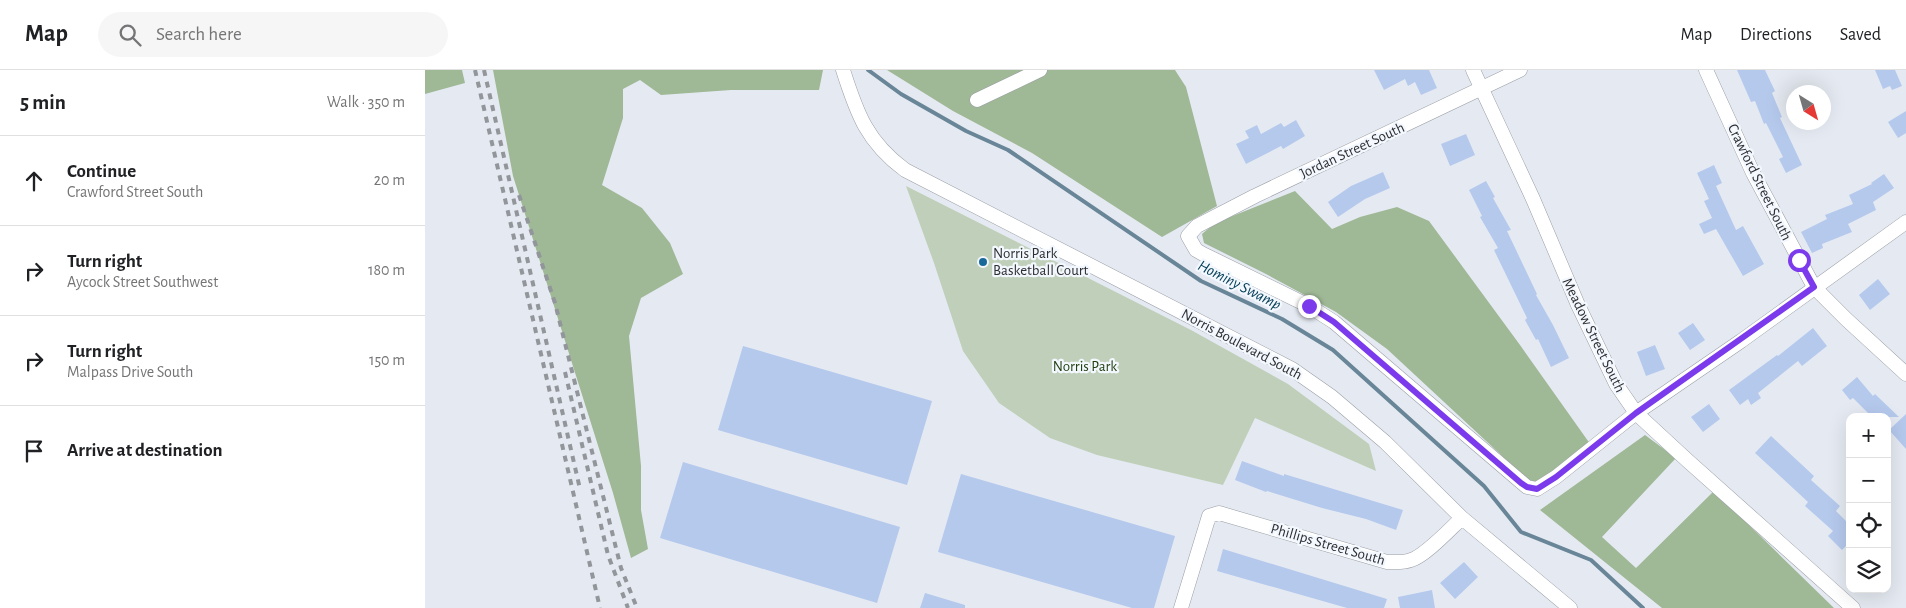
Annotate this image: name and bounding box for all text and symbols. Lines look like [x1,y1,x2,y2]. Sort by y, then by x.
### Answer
search box [98,12,448,57]
icon: search [116,21,144,49]
text: Map [25,22,68,46]
text: Search here [156,25,242,44]
text: Map [1681,26,1712,44]
text: Directions [1740,26,1812,44]
text: Saved [1840,26,1881,44]
north arrow [1786,85,1831,130]
text: 5 min [20,92,66,113]
text: Walk · 350 m [327,94,405,110]
street label: Jordan Street South [1298,120,1407,181]
street label: Crawford Street South [1725,122,1794,243]
text: Continue [67,162,136,181]
icon: ahead [20,167,48,195]
text: 20 m [374,172,405,188]
text: Crawford Street South [67,184,203,200]
place label: Norris Park Basketball Court [993,246,1089,278]
route start [1788,249,1811,272]
text: Turn right [67,252,142,271]
marker: Norris Park Basketball Court [977,256,989,268]
icon: right [20,257,48,285]
water label: Hominy Swamp [1195,257,1284,314]
text: 180 m [368,262,405,278]
text: Aycock Street Southwest [67,274,218,290]
street label: Meadow Street South [1559,276,1628,395]
route end [1298,295,1321,318]
street label: Norris Boulevard South [1179,306,1305,383]
text: Turn right [67,342,142,361]
icon: right [20,347,48,375]
text: 150 m [369,352,405,368]
park label: Norris Park [1053,359,1117,374]
text: Malpass Drive South [67,364,193,380]
map controls [1846,413,1891,593]
button: + [1846,413,1891,458]
icon: arrive [20,437,48,465]
text: Arrive at destination [67,441,223,460]
button: − [1846,458,1891,503]
button: locate [1846,503,1891,548]
street label: Phillips Street South [1269,521,1387,568]
button: layers [1846,548,1891,593]

